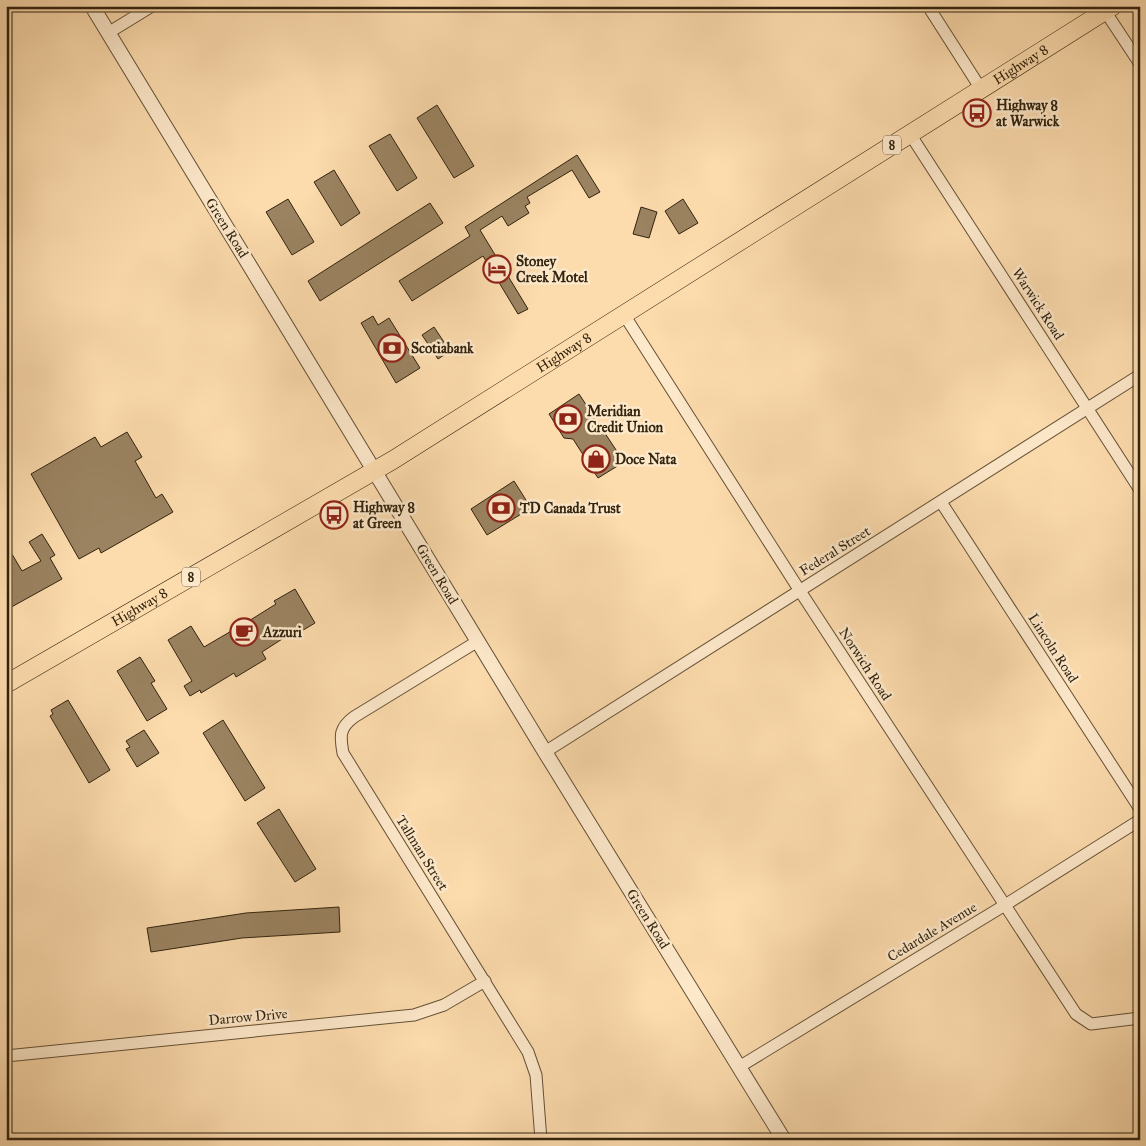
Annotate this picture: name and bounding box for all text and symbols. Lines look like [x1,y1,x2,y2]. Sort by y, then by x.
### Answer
street label: Highway 8 [990,41,1051,88]
place label: Highway 8 at Warwick [996,97,1060,130]
bus stop icon: Highway 8 at Warwick [962,98,992,128]
road number: 8 [883,136,901,154]
street label: Green Road [202,195,252,261]
place label: Stoney Creek Motel [516,253,589,286]
hotel icon: Stoney Creek Motel [482,254,512,284]
street label: Warwick Road [1009,265,1067,343]
street label: Highway 8 [533,329,595,376]
bank icon: Scotiabank [377,333,407,363]
place label: Scotiabank [411,340,474,357]
place label: Meridian Credit Union [587,403,664,436]
bank icon: Meridian Credit Union [553,404,583,434]
shop icon: Doce Nata [581,444,611,474]
place label: Doce Nata [615,451,677,468]
bank icon: TD Canada Trust [486,493,516,523]
place label: Highway 8 at Green [353,499,415,532]
bus stop icon: Highway 8 at Green [319,500,349,530]
place label: TD Canada Trust [519,500,621,517]
street label: Federal Street [796,523,874,579]
street label: Green Road [412,541,462,607]
road number: 8 [182,568,200,586]
street label: Highway 8 [108,584,170,630]
street label: Lincoln Road [1024,610,1082,686]
cafe icon: Azzuri [229,617,259,647]
place label: Azzuri [262,624,302,641]
street label: Norwich Road [835,624,895,704]
street label: Tallman Street [392,812,452,894]
street label: Green Road [623,886,673,952]
street label: Cedardale Avenue [884,899,980,965]
street label: Darrow Drive [208,1005,288,1029]

